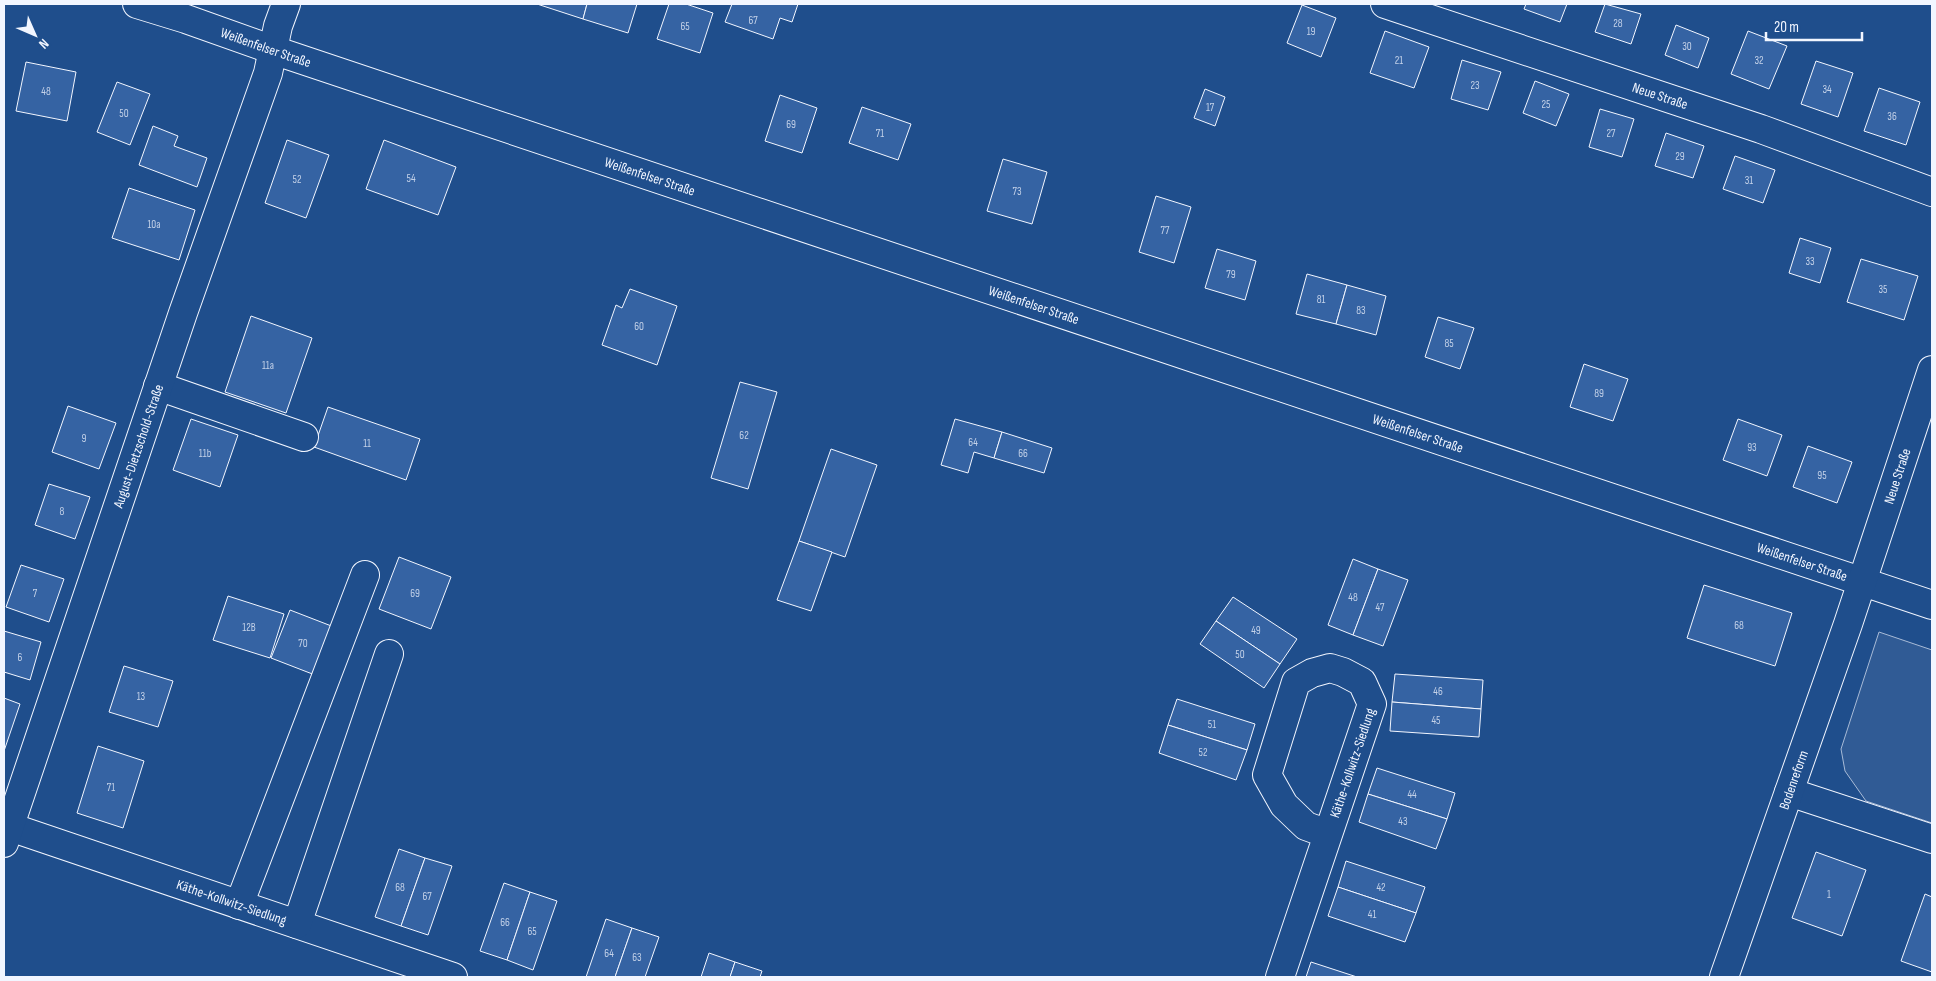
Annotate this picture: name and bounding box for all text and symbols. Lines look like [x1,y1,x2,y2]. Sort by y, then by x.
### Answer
north arrow [10,10,60,60]
scale bar [1766,10,1862,42]
house number: 67 [748,14,758,27]
house number: 28 [1613,17,1623,30]
text: 20 m [1774,18,1799,37]
house number: 65 [680,20,690,33]
street label: Weißenfelser Straße [218,24,313,71]
house number: 19 [1307,25,1315,38]
text: N [35,35,52,52]
house number: 30 [1682,40,1692,53]
house number: 21 [1395,54,1403,67]
house number: 32 [1754,54,1764,67]
house number: 23 [1470,79,1480,92]
street label: Neue Straße [1630,79,1690,113]
house number: 34 [1822,83,1832,96]
house number: 48 [41,85,51,98]
house number: 25 [1542,98,1550,111]
house number: 17 [1206,101,1215,114]
house number: 50 [119,107,129,120]
house number: 36 [1887,110,1897,123]
house number: 69 [786,118,796,131]
house number: 71 [876,127,884,140]
house number: 27 [1607,127,1616,140]
house number: 29 [1675,150,1685,163]
street label: Weißenfelser Straße [602,153,697,200]
house number: 54 [406,172,416,185]
house number: 52 [293,173,302,186]
house number: 31 [1745,174,1753,187]
house number: 73 [1012,185,1022,198]
house number: 10a [148,218,161,231]
house number: 77 [1161,224,1170,237]
house number: 33 [1805,255,1815,268]
house number: 79 [1226,268,1236,281]
street label: Weißenfelser Straße [986,282,1081,328]
house number: 35 [1878,283,1888,296]
house number: 81 [1317,293,1325,306]
house number: 83 [1356,304,1366,317]
house number: 60 [634,320,644,333]
house number: 85 [1444,337,1454,350]
house number: 11a [262,359,274,372]
street label: August-Dietzschold-Straße [109,382,167,511]
house number: 89 [1594,387,1604,400]
street label: Weißenfelser Straße [1370,410,1465,457]
house number: 62 [739,429,749,442]
house number: 9 [82,432,87,445]
house number: 64 [968,436,978,449]
house number: 11 [363,437,371,450]
house number: 93 [1747,441,1757,454]
street label: Neue Straße [1880,446,1915,506]
house number: 11b [199,447,212,460]
house number: 66 [1018,447,1028,460]
house number: 95 [1817,469,1827,482]
house number: 8 [60,505,65,518]
street label: Weißenfelser Straße [1754,539,1849,585]
house number: 7 [33,587,38,600]
house number: 69 [410,587,420,600]
house number: 48 [1348,591,1358,604]
house number: 47 [1376,601,1385,614]
house number: 68 [1734,619,1744,632]
house number: 12B [242,621,256,634]
house number: 49 [1251,624,1261,637]
house number: 70 [298,637,308,650]
house number: 50 [1235,648,1245,661]
house number: 6 [18,651,23,664]
house number: 46 [1433,685,1443,698]
house number: 13 [137,690,146,703]
street label: Käthe-Kollwitz-Siedlung [1326,705,1379,820]
house number: 45 [1431,714,1441,727]
house number: 51 [1208,718,1216,731]
house number: 52 [1199,746,1208,759]
street label: Bodenreform [1776,748,1812,812]
house number: 71 [107,781,115,794]
house number: 44 [1407,788,1417,801]
house number: 43 [1398,815,1408,828]
street label: Käthe-Kollwitz-Siedlung [174,876,289,929]
house number: 68 [395,881,405,894]
house number: 42 [1376,881,1386,894]
house number: 1 [1827,888,1831,901]
house number: 67 [422,890,432,903]
house number: 41 [1368,908,1376,921]
house number: 66 [500,916,510,929]
house number: 65 [527,925,537,938]
house number: 64 [604,947,614,960]
house number: 63 [632,951,642,964]

